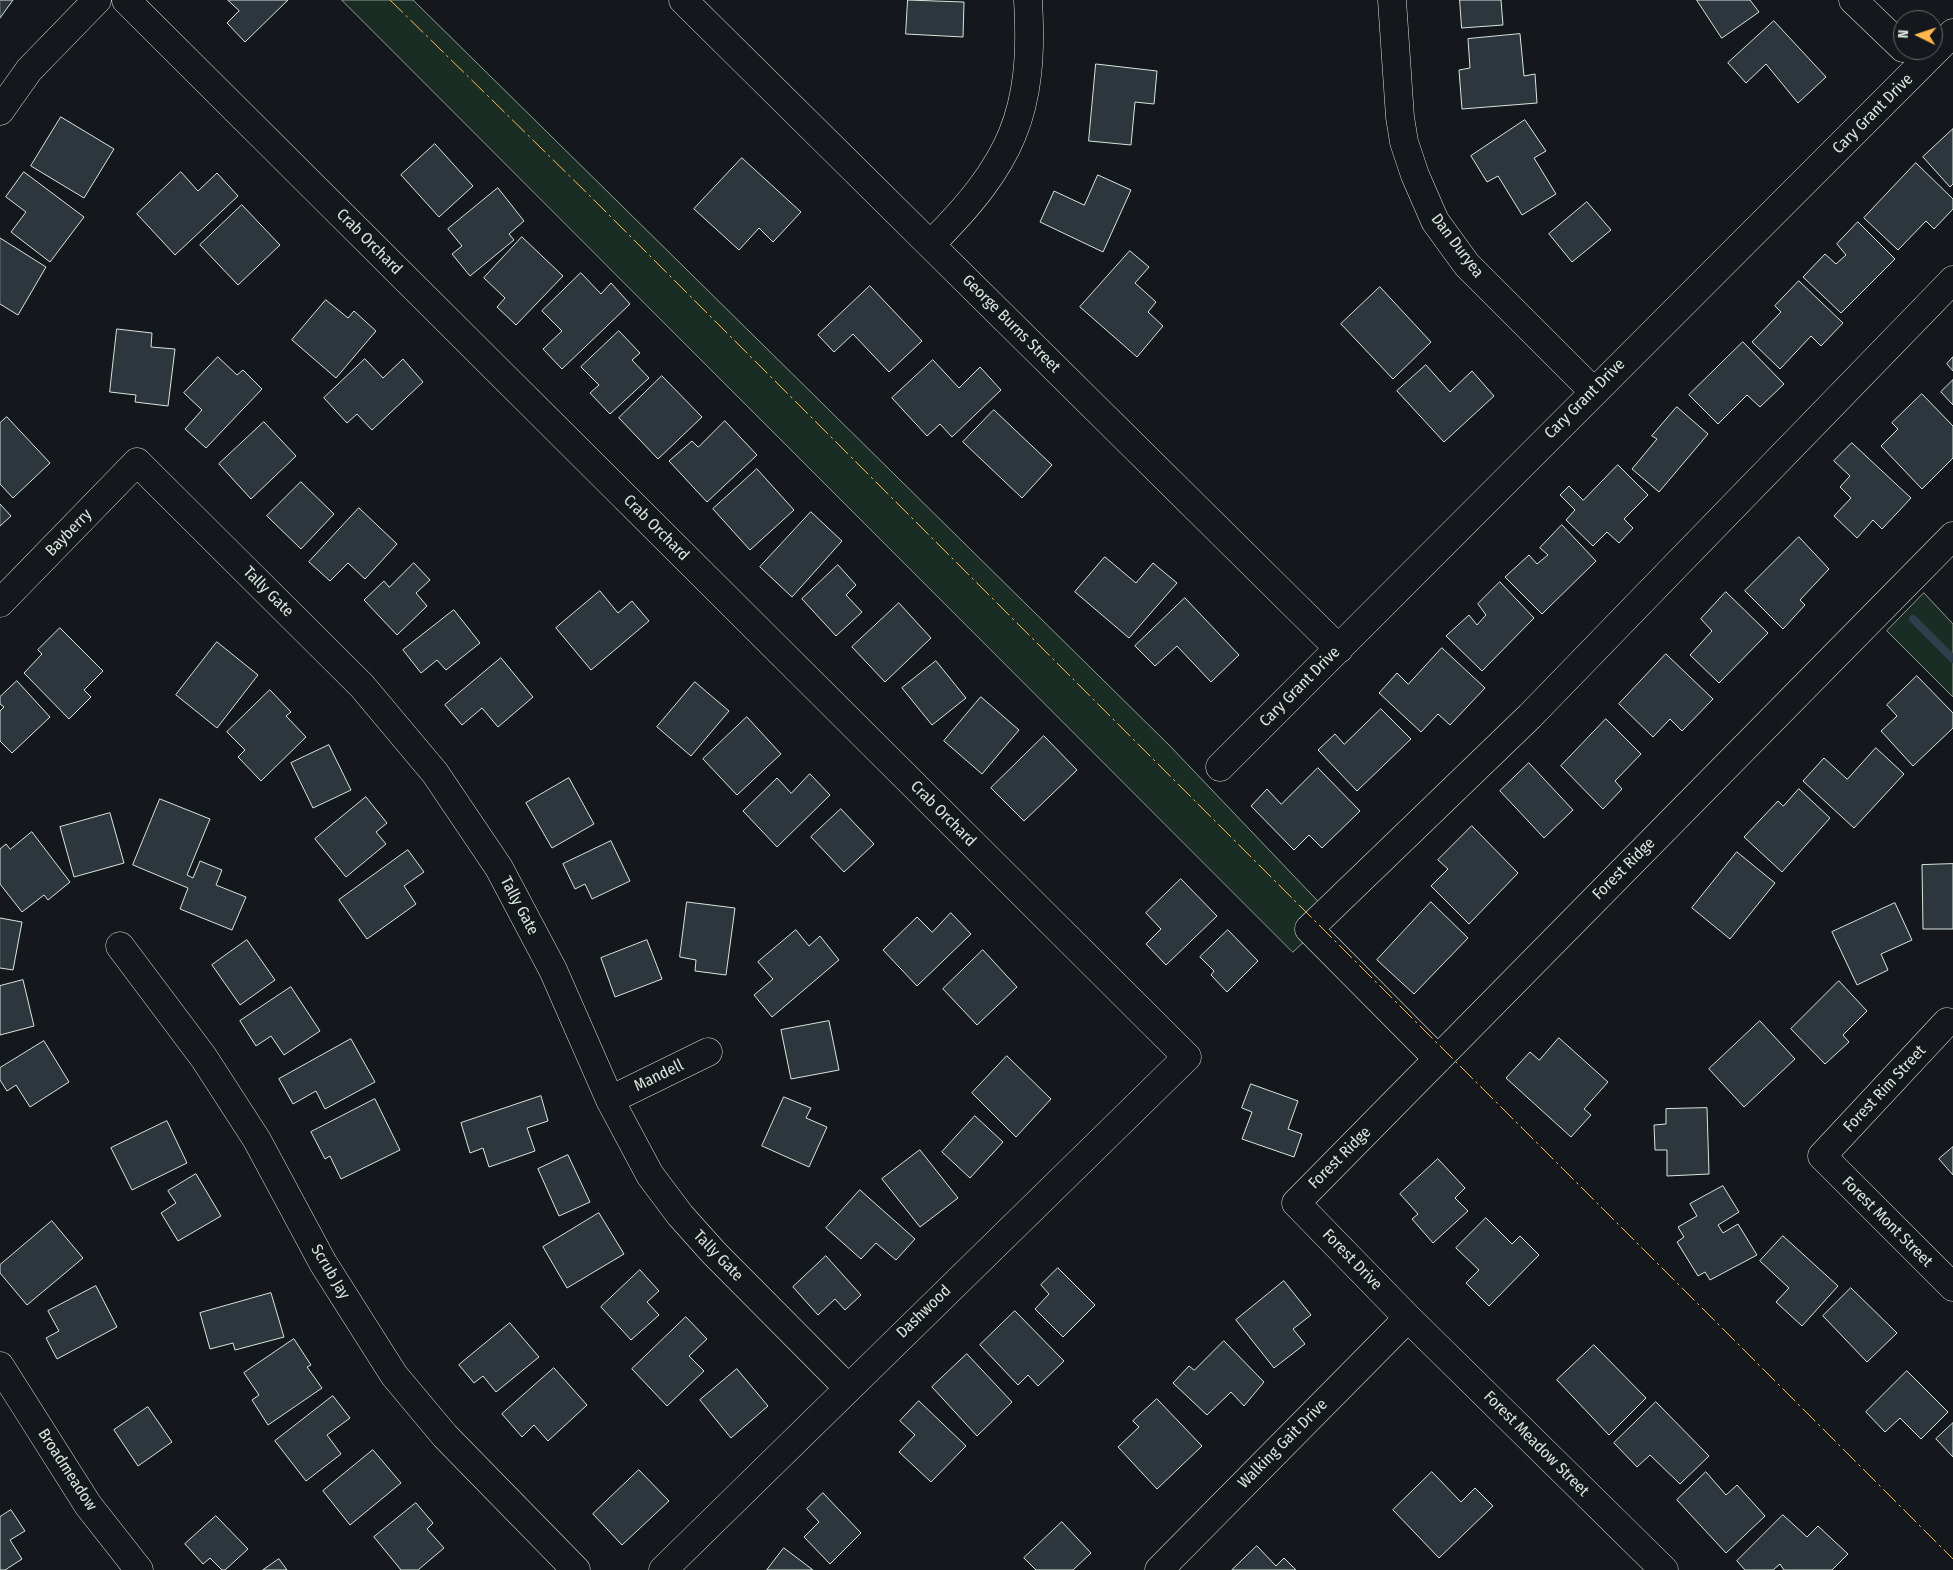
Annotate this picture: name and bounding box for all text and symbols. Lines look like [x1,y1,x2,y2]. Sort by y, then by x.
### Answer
north arrow [1893,10,1943,60]
text: N [1895,29,1912,39]
street label: Cary Grant Drive [1829,70,1917,158]
street label: Crab Orchard [332,205,406,279]
street label: Dan Duryea [1427,210,1487,282]
street label: George Burns Street [958,271,1064,377]
street label: Cary Grant Drive [1541,355,1629,443]
street label: Crab Orchard [619,491,693,565]
street label: Bayberry [42,505,96,561]
street label: Tally Gate [239,563,297,621]
street label: Cary Grant Drive [1256,643,1344,731]
street label: Crab Orchard [906,777,980,851]
street label: Forest Ridge [1589,834,1659,904]
street label: Tally Gate [496,874,542,938]
street label: Forest Rim Street [1840,1042,1930,1136]
street label: Mandell [631,1056,687,1096]
street label: Forest Ridge [1305,1123,1375,1193]
street label: Forest Mont Street [1838,1173,1936,1271]
street label: Forest Drive [1318,1225,1386,1295]
street label: Tally Gate [689,1227,747,1285]
street label: Scrub Jay [306,1241,354,1303]
street label: Dashwood [893,1281,955,1343]
street label: Forest Meadow Street [1479,1387,1593,1501]
street label: Walking Gait Drive [1234,1395,1332,1493]
street label: Broadmeadow [33,1425,101,1515]

